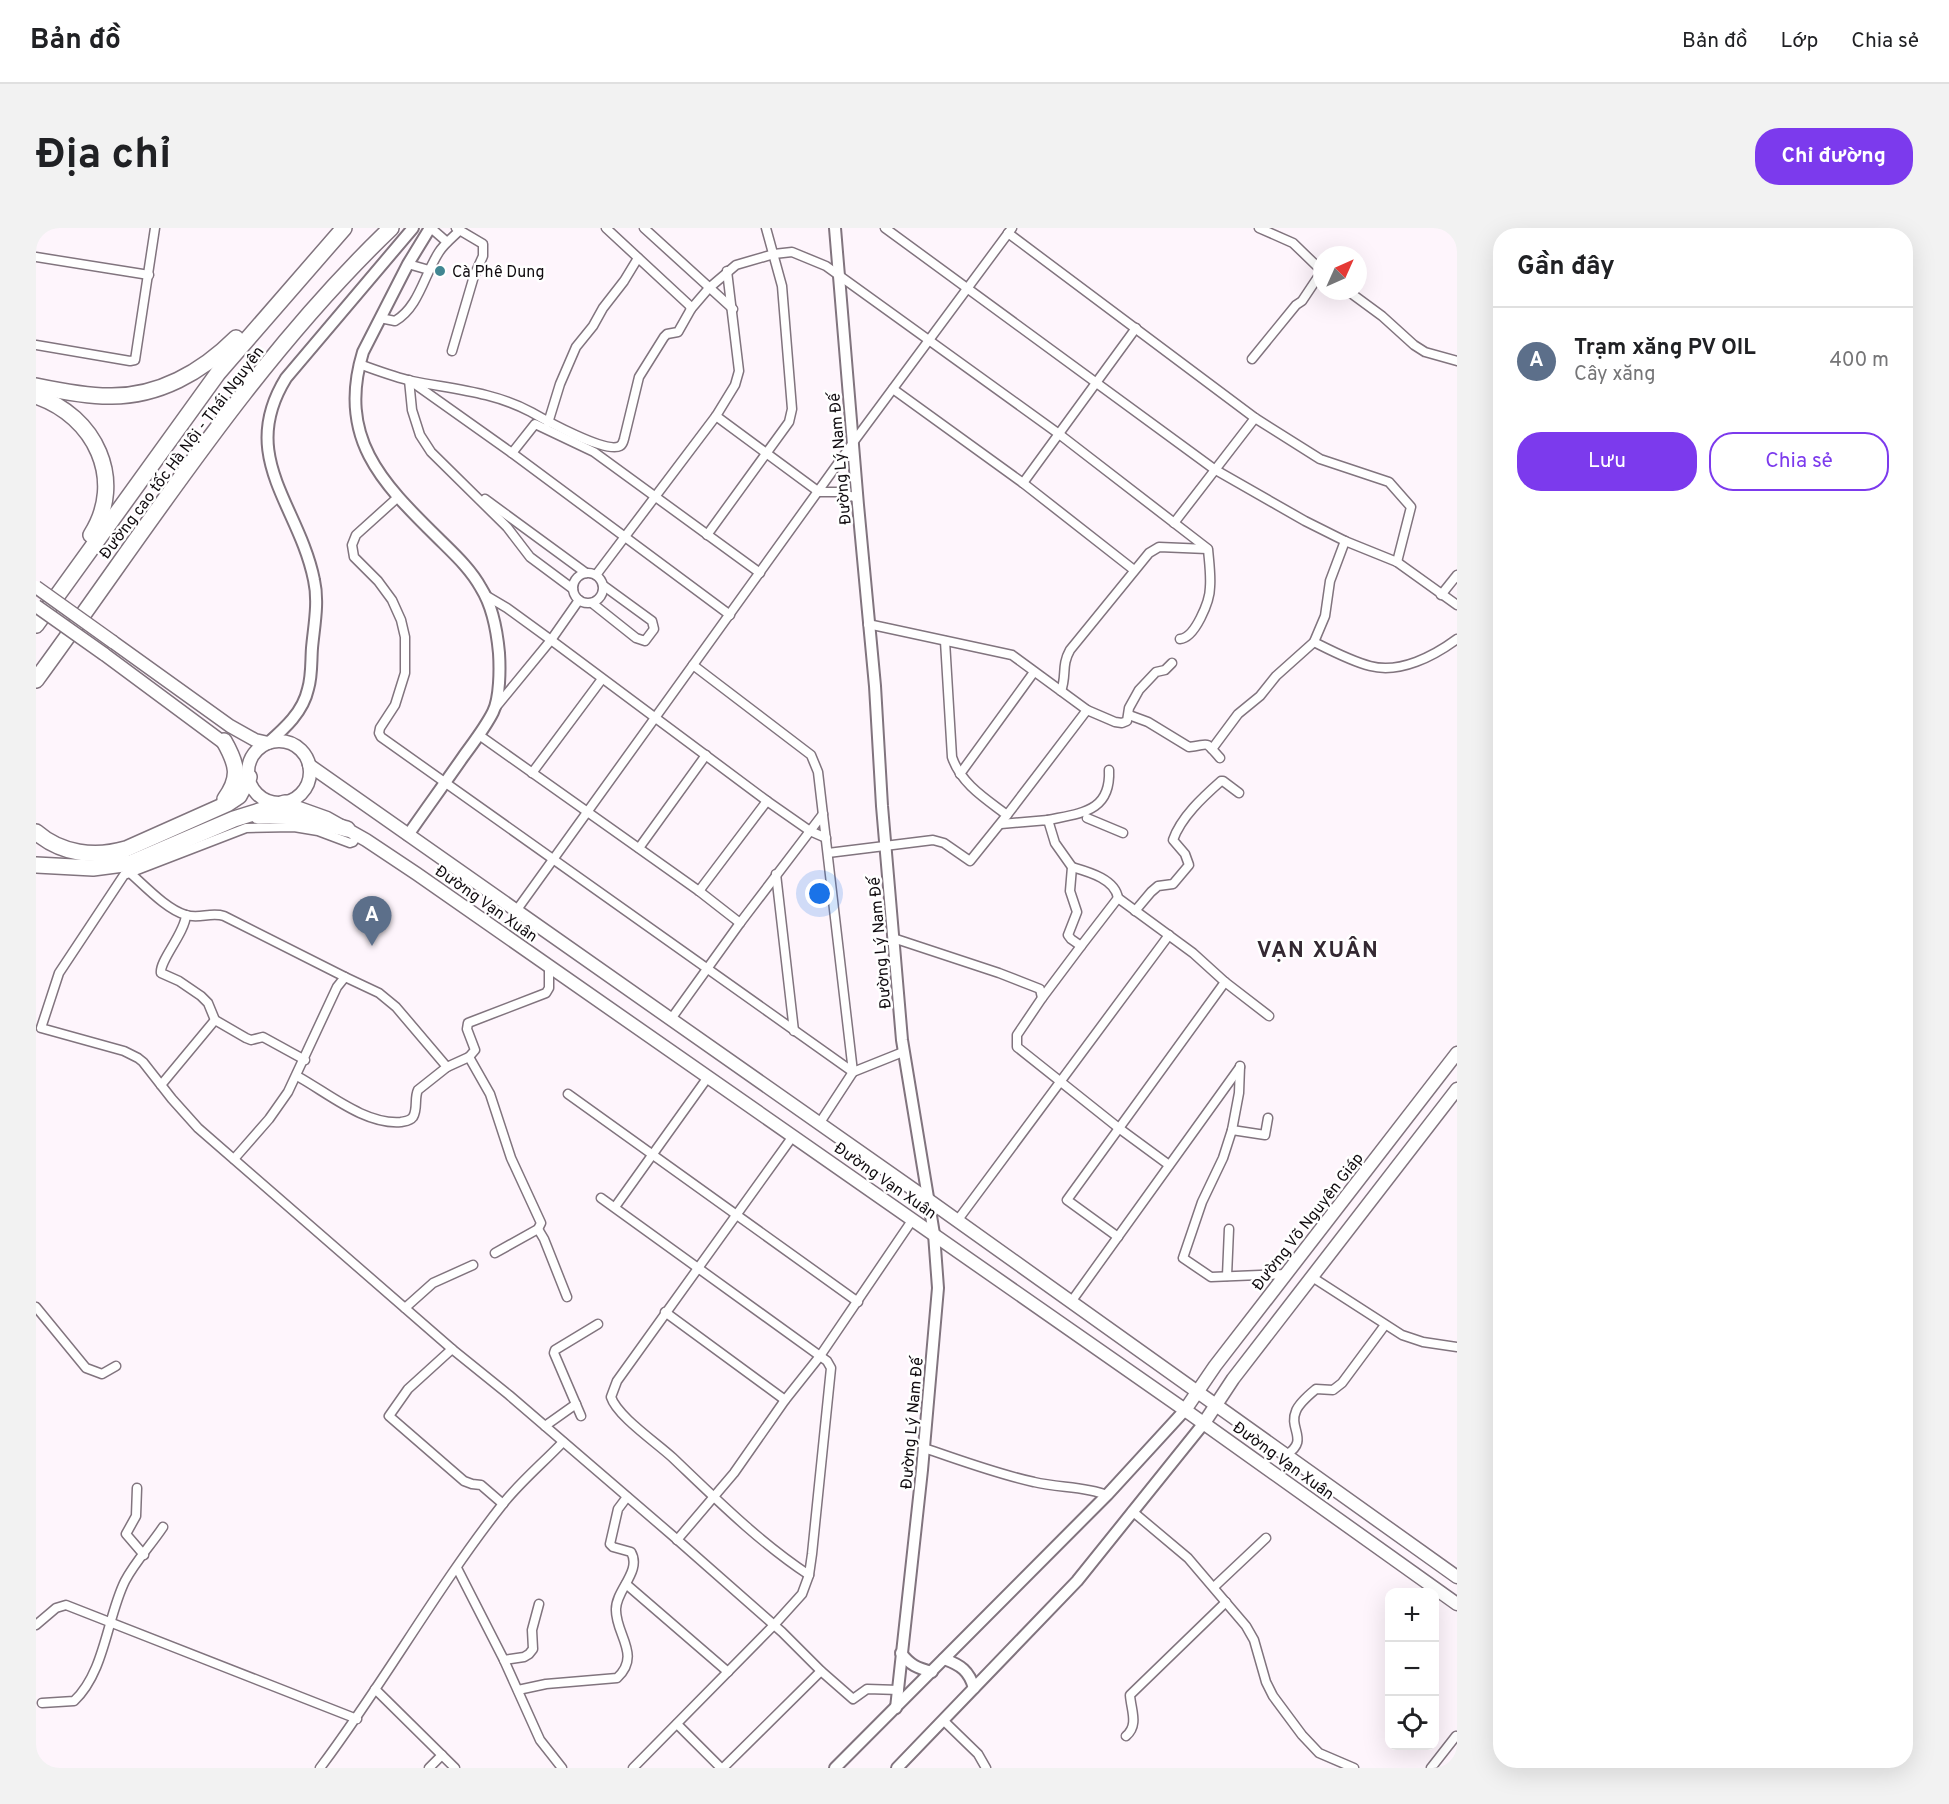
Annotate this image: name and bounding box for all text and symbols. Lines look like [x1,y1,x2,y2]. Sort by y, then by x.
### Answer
text: Bản đồ [30,23,121,59]
text: Bản đồ [1682,28,1748,55]
text: Lớp [1781,28,1818,55]
text: Chia sẻ [1851,28,1919,55]
button: Chỉ đường [1755,128,1913,185]
text: Địa chỉ [36,130,171,183]
north arrow [1313,246,1367,300]
text: Gần đây [1517,251,1615,284]
place label: Cà Phê Dung [452,263,545,283]
marker: Cà Phê Dung [433,264,447,278]
text: Trạm xăng PV OIL [1574,335,1756,362]
street label: Đường cao tốc Hà Nội - Thái Nguyên [95,342,269,564]
text: A [1529,348,1544,374]
text: 400 m [1829,348,1889,374]
text: Cây xăng [1574,362,1656,388]
street label: Đường Lý Nam Đế [824,390,857,526]
button: Lưu [1517,432,1697,491]
button: Chia sẻ [1709,432,1889,491]
street label: Đường Vạn Xuân [431,862,541,947]
street label: Đường Lý Nam Đế [864,874,897,1010]
your location [805,879,834,908]
pin: A [352,896,392,946]
district label: VẠN XUÂN [1257,936,1379,965]
street label: Đường Vạn Xuân [830,1139,940,1224]
street label: Đường Võ Nguyên Giáp [1249,1149,1369,1295]
street label: Đường Lý Nam Đế [896,1354,929,1490]
street label: Đường Vạn Xuân [1228,1418,1338,1505]
map controls [1385,1588,1439,1750]
button: + [1385,1588,1439,1642]
button: − [1385,1642,1439,1696]
button: locate [1385,1696,1439,1750]

